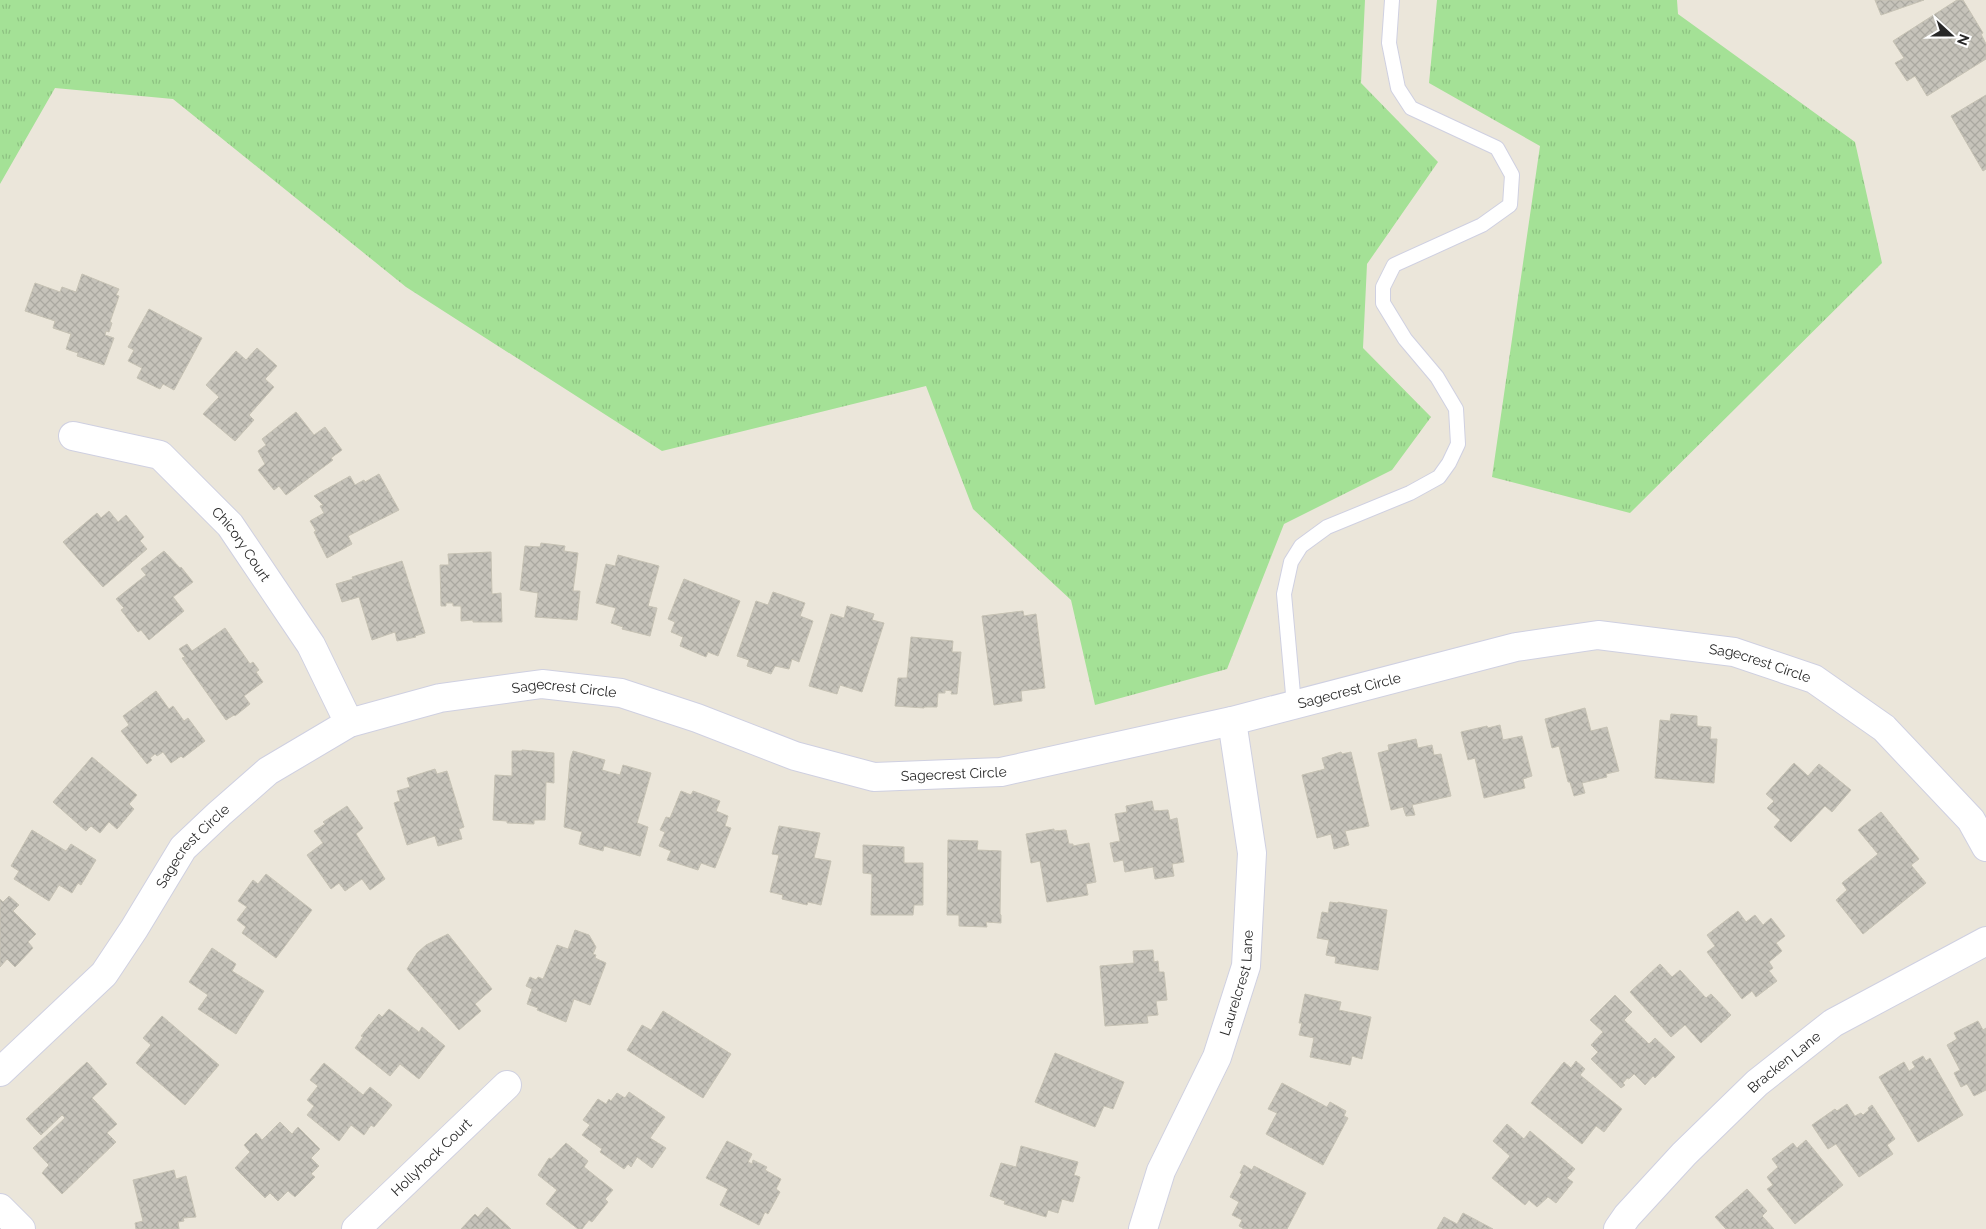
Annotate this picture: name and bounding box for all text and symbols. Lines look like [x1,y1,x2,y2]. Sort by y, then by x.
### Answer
north arrow [1926,10,1976,60]
text: N [1954,32,1973,48]
street label: Chicory Court [209,504,274,585]
street label: Sagecrest Circle [1708,641,1813,685]
street label: Sagecrest Circle [1296,669,1402,712]
street label: Sagecrest Circle [510,676,617,700]
street label: Sagecrest Circle [901,763,1008,784]
street label: Sagecrest Circle [153,801,232,891]
street label: Laurelcrest Lane [1216,930,1256,1038]
street label: Bracken Lane [1744,1028,1824,1096]
street label: Hollyhock Court [388,1115,475,1199]

